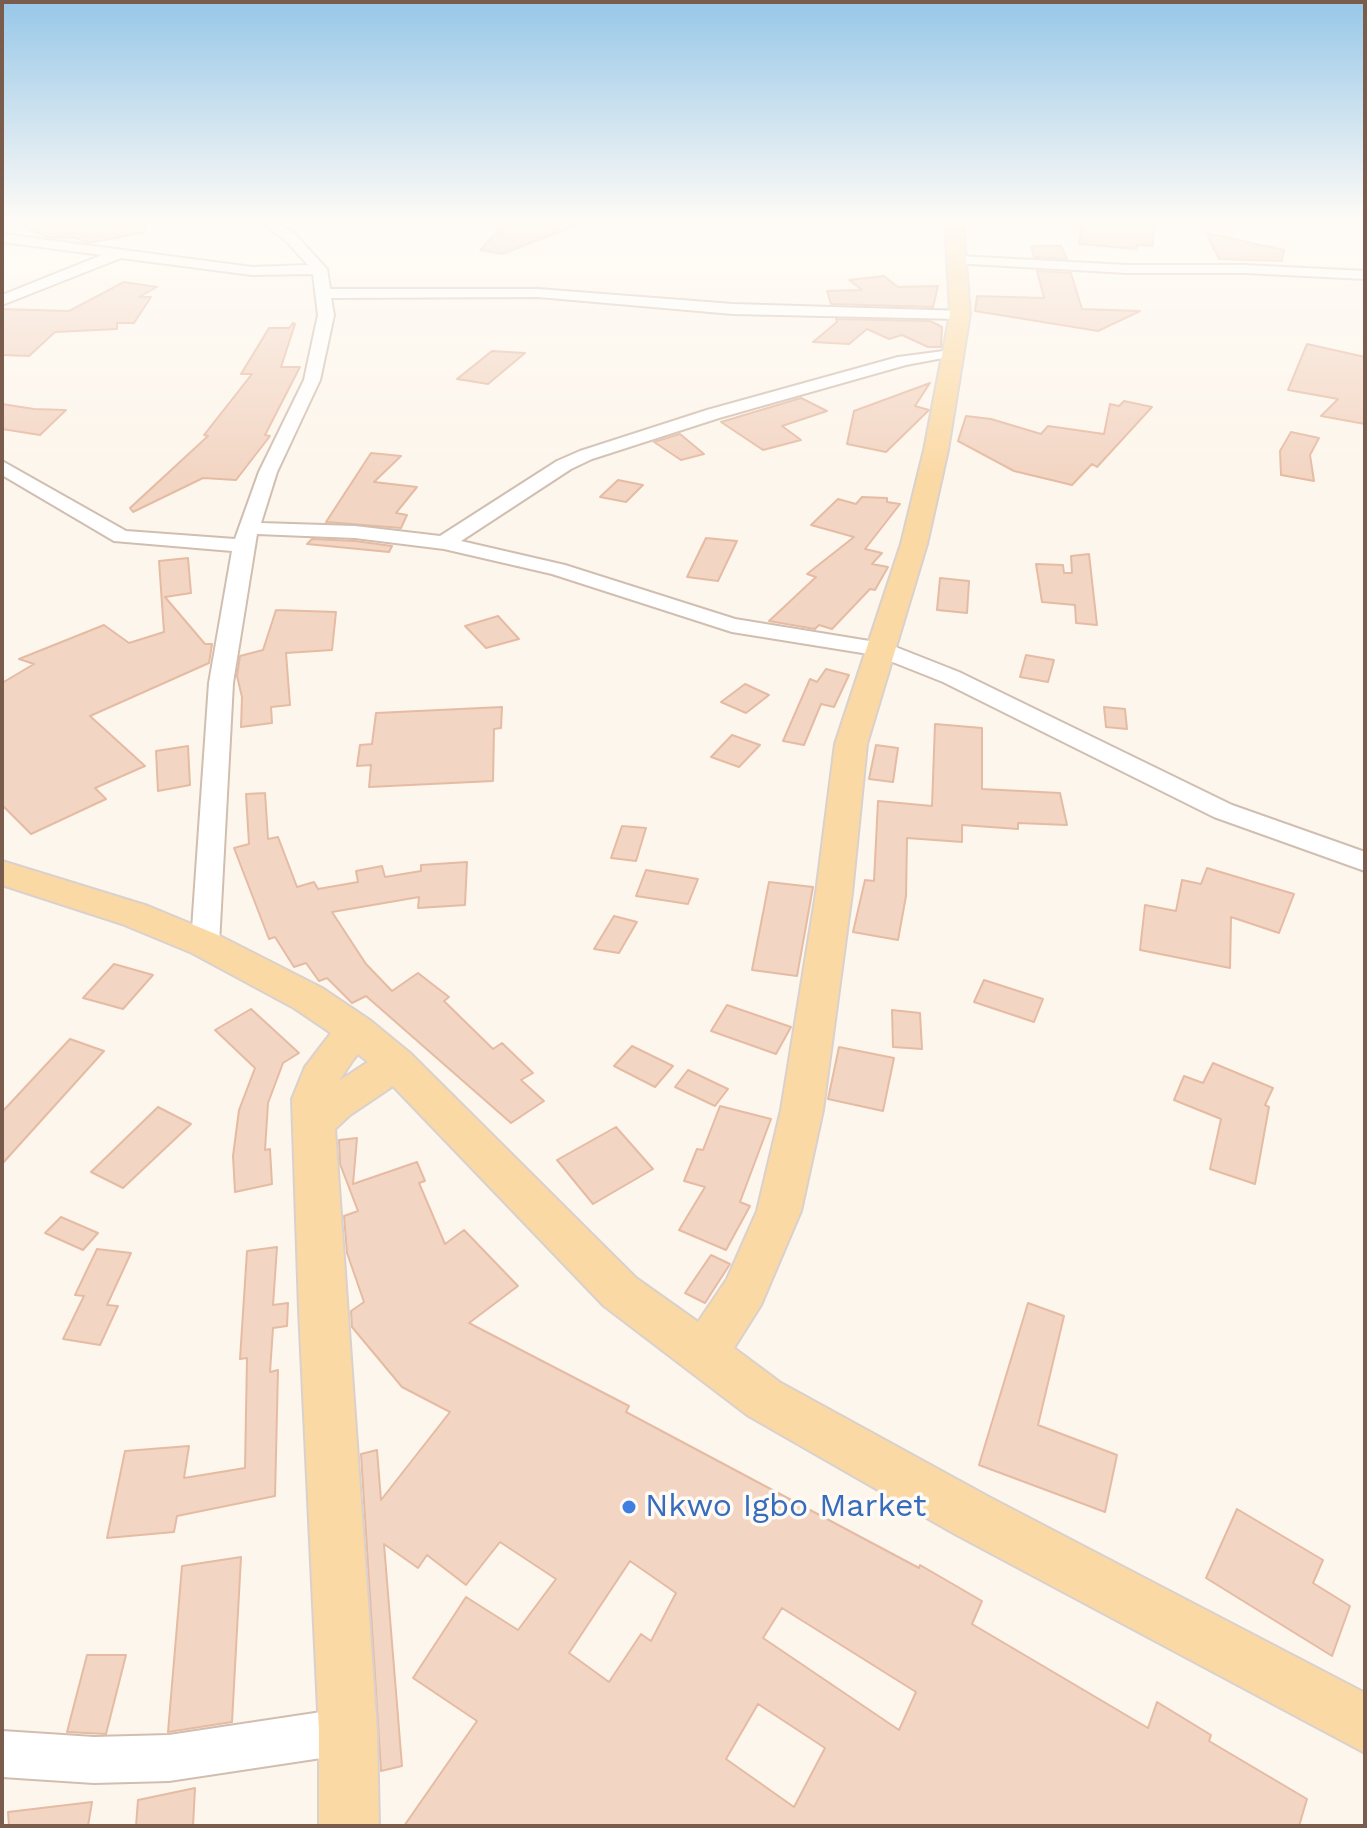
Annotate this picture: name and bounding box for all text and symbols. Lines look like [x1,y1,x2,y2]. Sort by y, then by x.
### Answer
place label: Nkwo Igbo Market [645,1488,926,1526]
marker: Nkwo Igbo Market [620,1498,638,1516]

